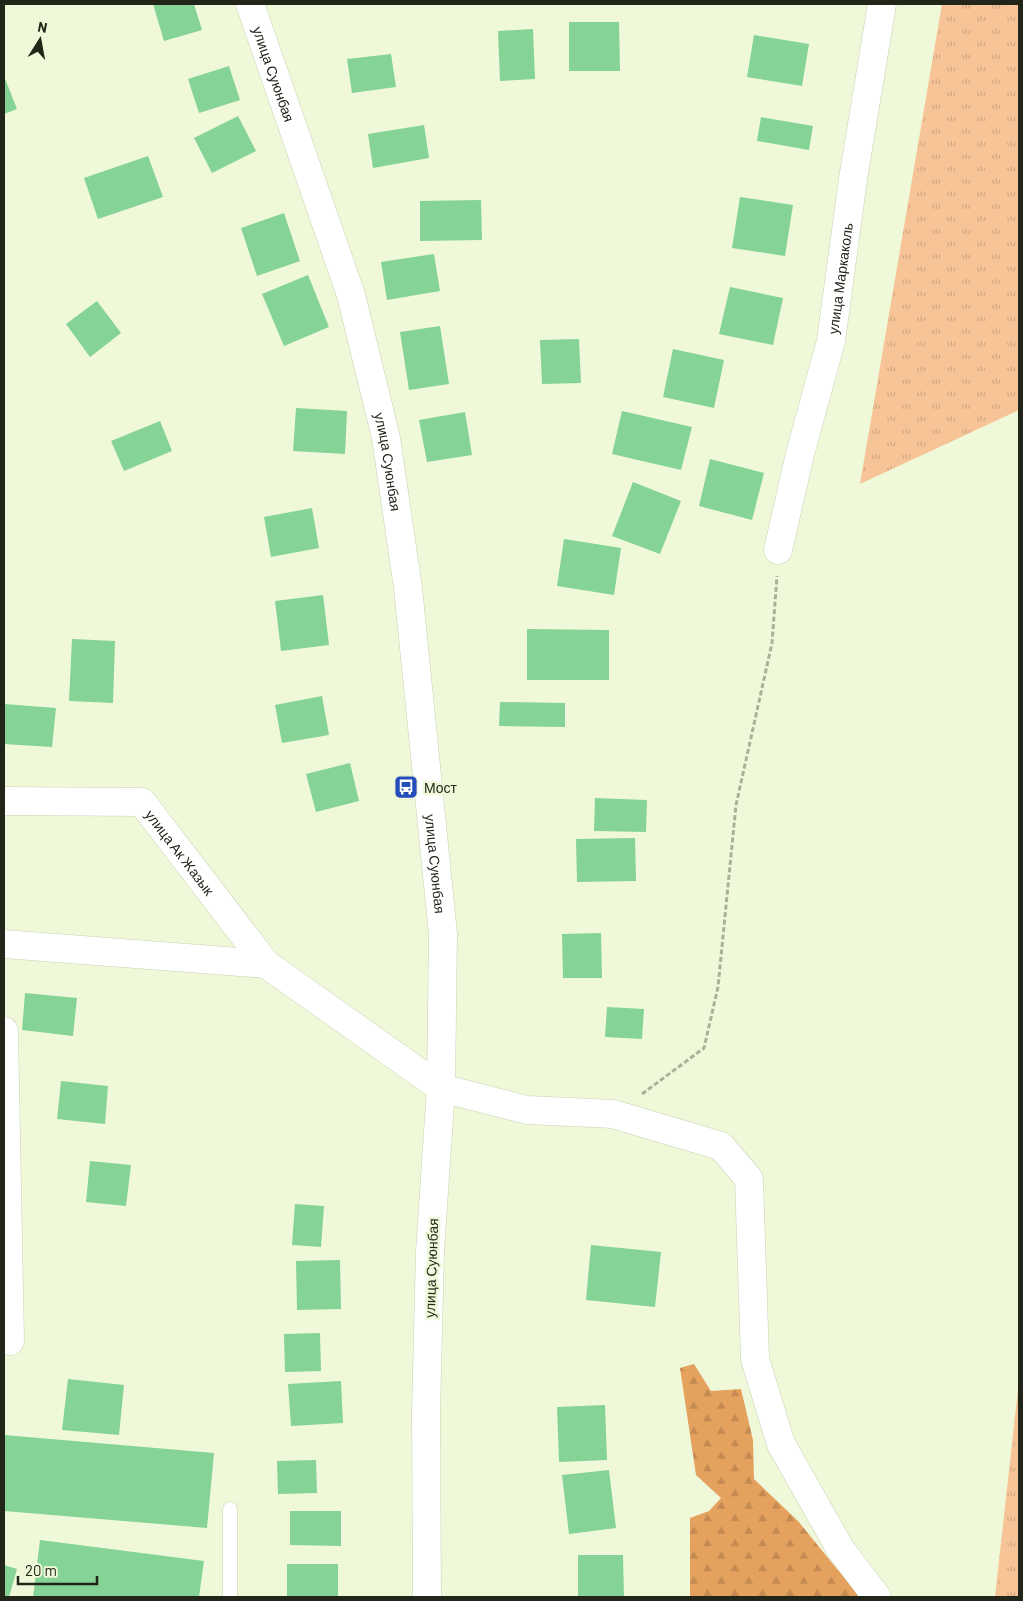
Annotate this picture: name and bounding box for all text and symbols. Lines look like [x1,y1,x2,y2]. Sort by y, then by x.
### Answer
north arrow [15,15,65,65]
text: N [36,18,49,36]
street label: улица Суюнбая [250,24,299,124]
street label: улица Маркаколь [824,221,855,335]
street label: улица Суюнбая [372,411,405,512]
bus stop icon: Мост [393,774,419,800]
place label: Мост [424,779,458,796]
street label: улица Ак Жазык [142,806,219,899]
street label: улица Суюнбая [422,813,449,914]
street label: улица Суюнбая [421,1218,441,1318]
scale bar [18,1554,96,1586]
text: 20 m [25,1561,57,1579]

